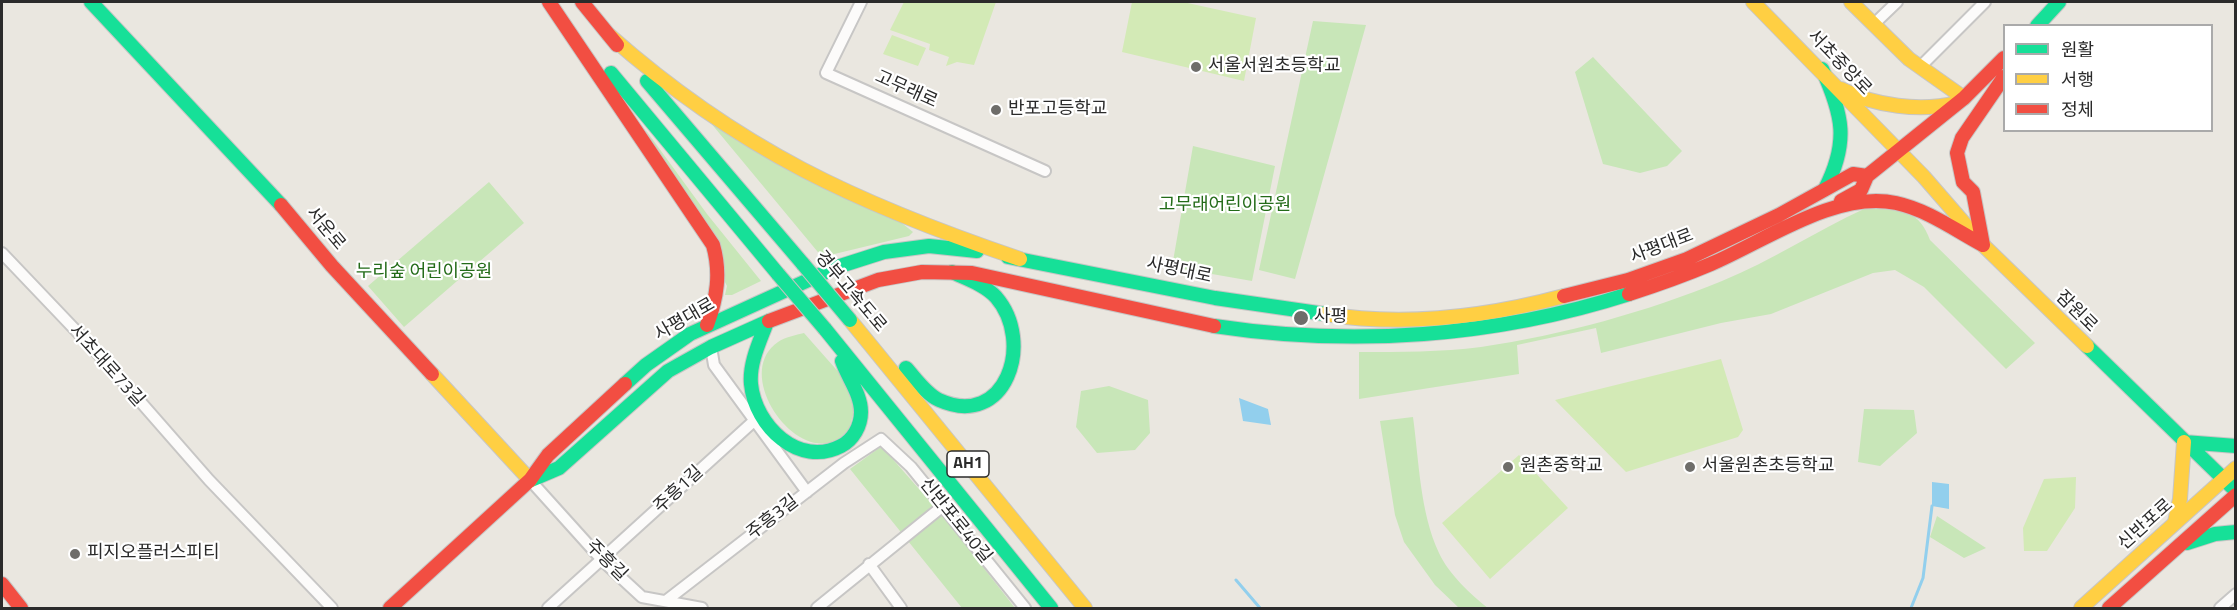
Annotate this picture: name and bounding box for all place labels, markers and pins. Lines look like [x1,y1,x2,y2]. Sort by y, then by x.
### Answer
place label: 서울서원초등학교 [1208,56,1340,78]
marker: 서울서원초등학교 [1189,60,1203,74]
place label: 반포고등학교 [1008,99,1107,121]
marker: 반포고등학교 [989,103,1003,117]
place label: 사평 [1314,307,1347,329]
marker: 사평 [1292,309,1310,327]
place label: 원촌중학교 [1520,456,1603,478]
place label: 서울원촌초등학교 [1702,456,1834,478]
marker: 원촌중학교 [1501,460,1515,474]
marker: 서울원촌초등학교 [1683,460,1697,474]
place label: 피지오플러스피티 [87,543,219,565]
marker: 피지오플러스피티 [68,547,82,561]

